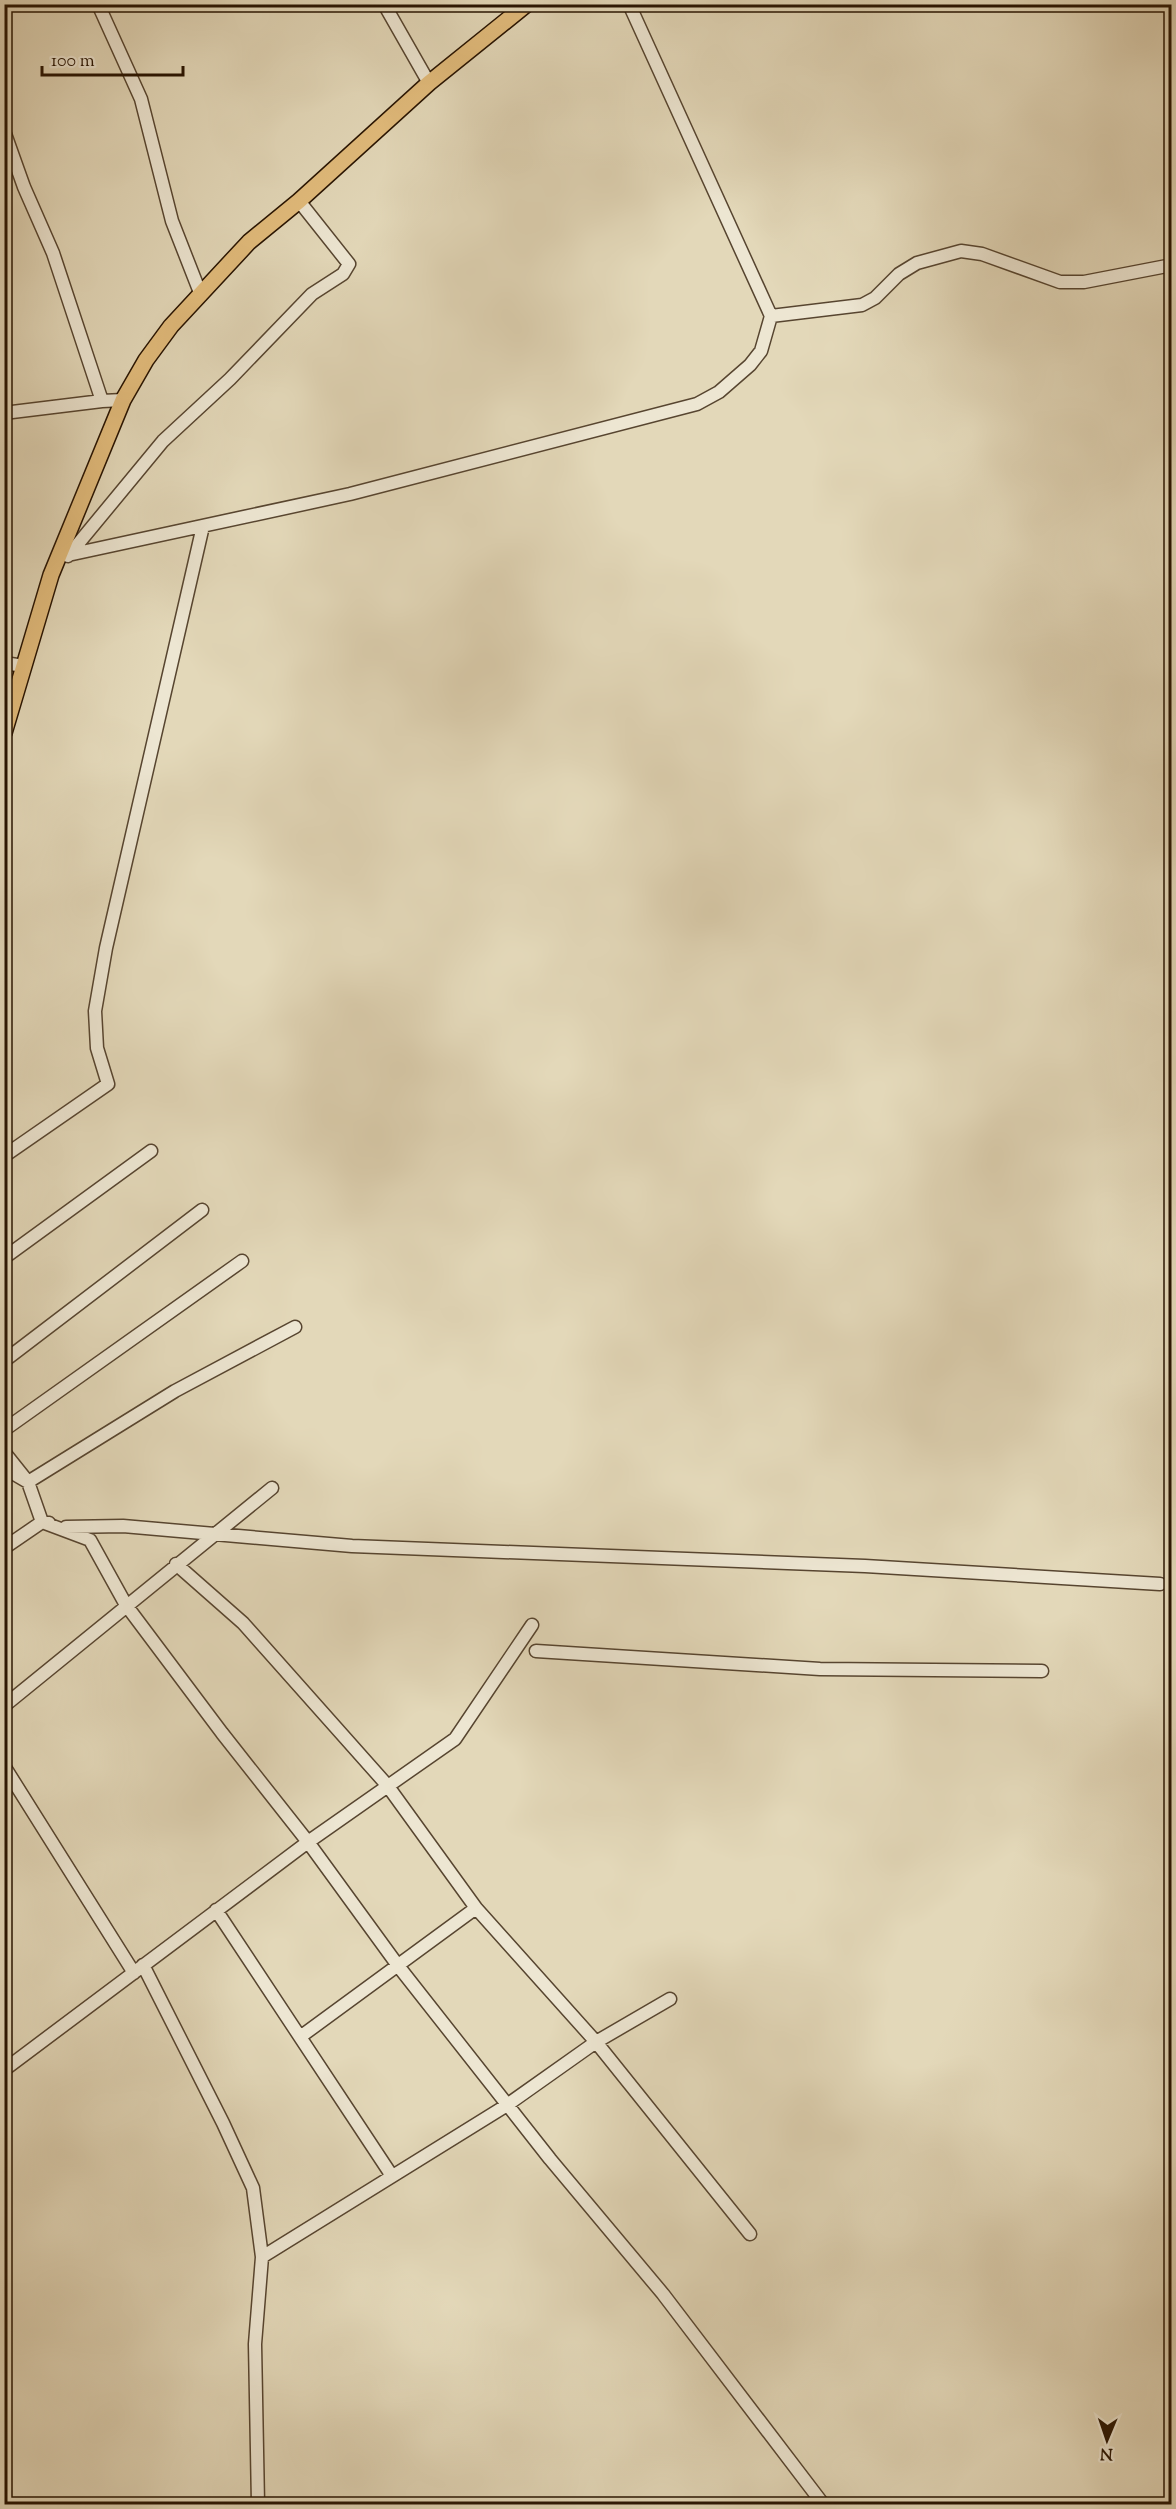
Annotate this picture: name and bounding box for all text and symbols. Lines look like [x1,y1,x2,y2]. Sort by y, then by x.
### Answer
scale bar [42,39,183,77]
text: 100 m [51,49,95,75]
north arrow [1077,2410,1137,2470]
text: N [1100,2441,1113,2464]

